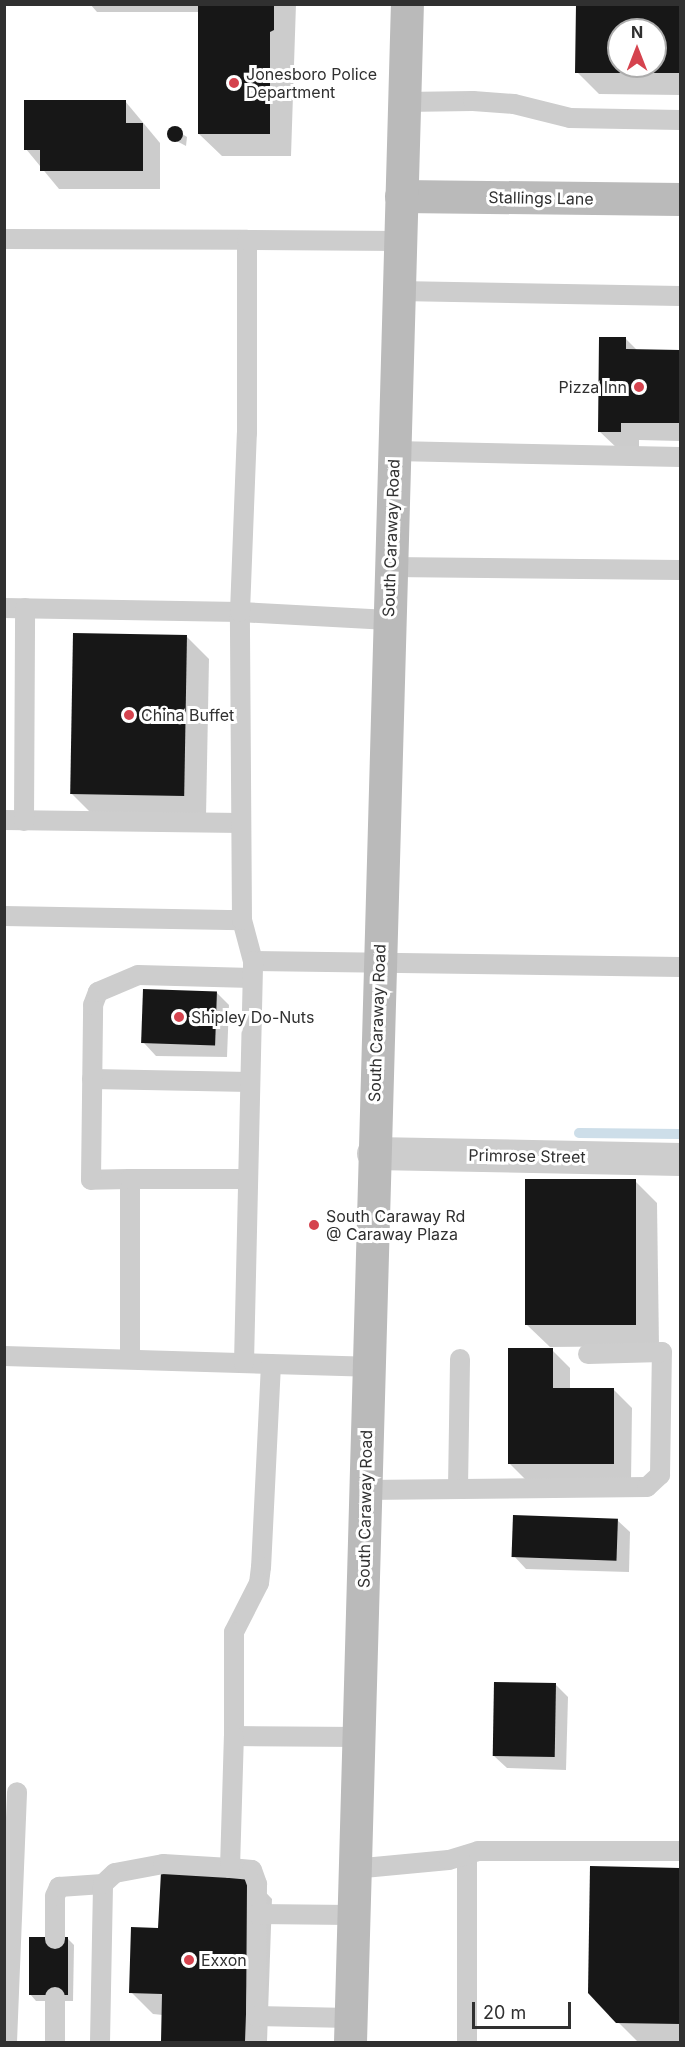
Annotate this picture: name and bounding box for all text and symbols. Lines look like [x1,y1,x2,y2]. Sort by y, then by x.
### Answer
north arrow [607,18,667,78]
text: N [631,22,643,42]
place label: Jonesboro Police Department [246,64,377,102]
marker: Jonesboro Police Department [227,76,241,90]
street label: Stallings Lane [488,187,594,209]
place label: Pizza Inn [559,377,627,397]
marker: Pizza Inn [632,380,646,394]
street label: South Caraway Road [379,459,403,617]
place label: China Buffet [141,705,234,725]
marker: China Buffet [122,708,136,722]
street label: South Caraway Road [365,944,389,1102]
place label: Shipley Do-Nuts [191,1007,314,1027]
marker: Shipley Do-Nuts [172,1010,186,1024]
street label: Primrose Street [468,1145,586,1167]
place label: South Caraway Rd @ Caraway Plaza [326,1206,465,1244]
marker: South Caraway Rd @ Caraway Plaza [307,1218,321,1232]
street label: South Caraway Road [354,1430,376,1588]
place label: Exxon [201,1950,247,1970]
marker: Exxon [182,1953,196,1967]
scale bar [475,1990,574,2028]
text: 20 m [483,2002,526,2023]

